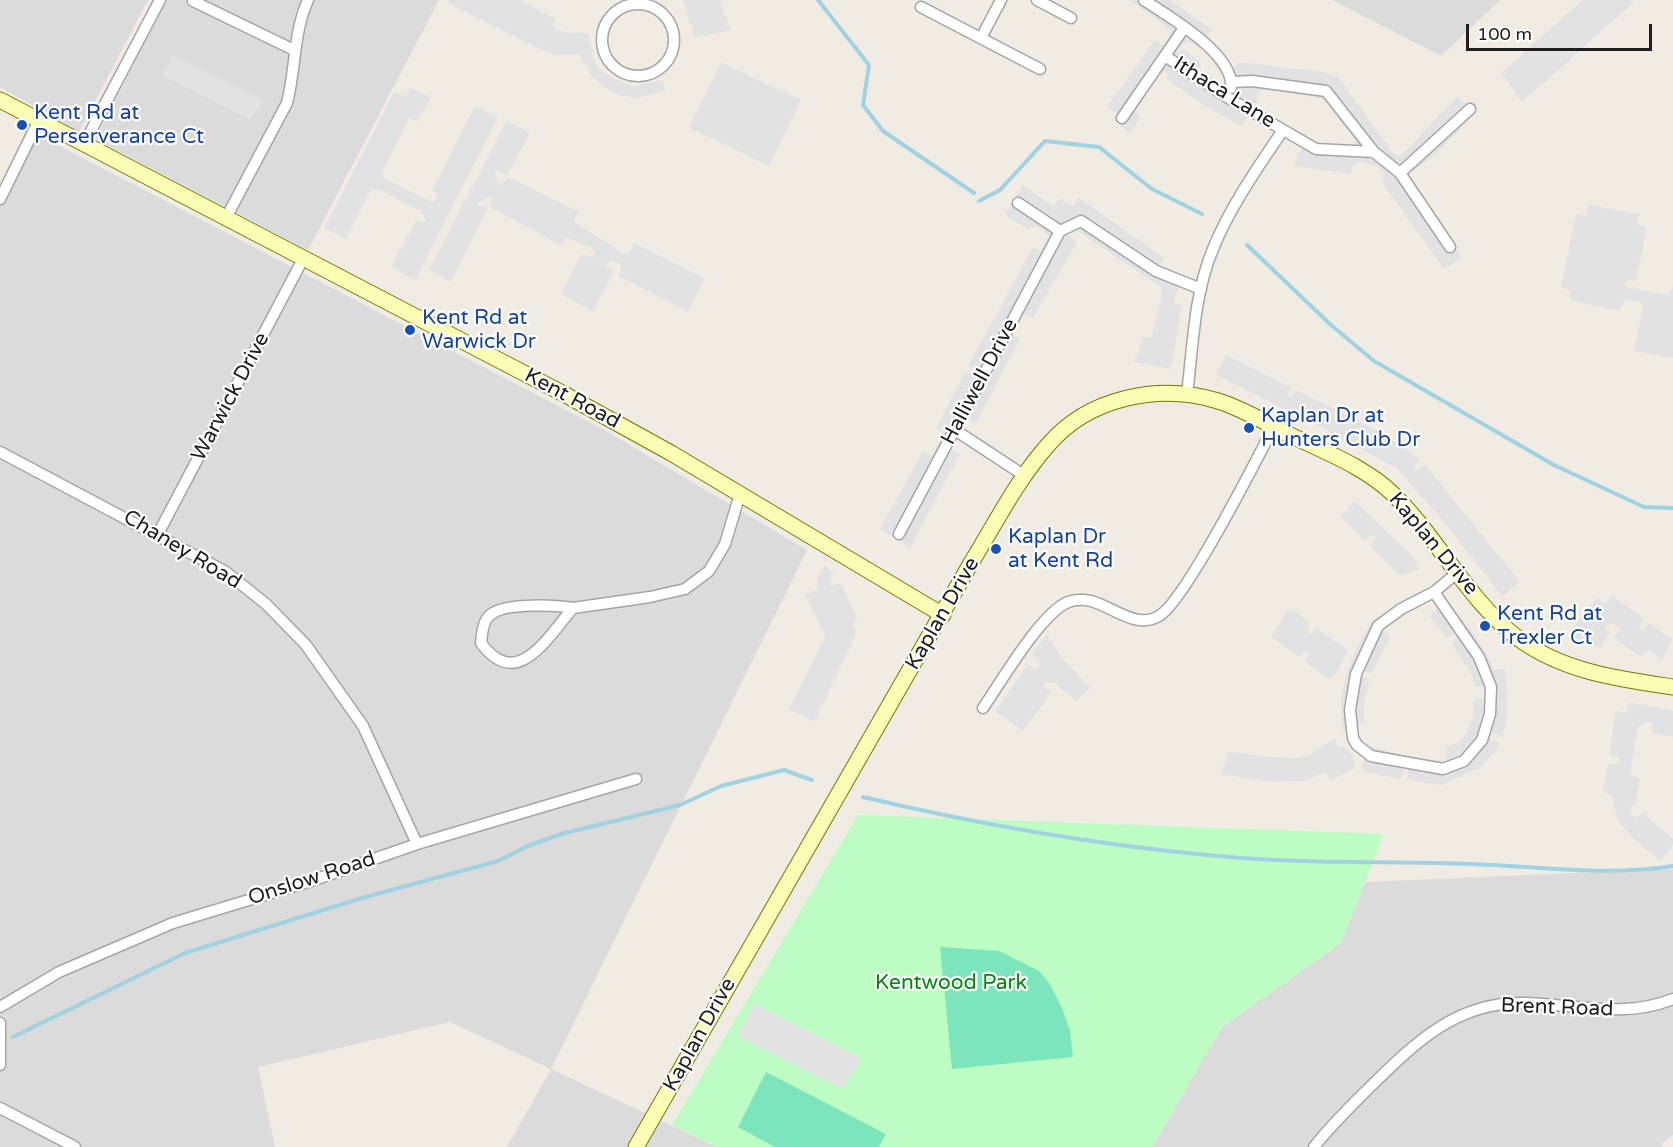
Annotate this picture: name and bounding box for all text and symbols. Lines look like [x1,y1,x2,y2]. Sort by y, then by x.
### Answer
scale bar [1469,12,1655,50]
text: 100 m [1477,23,1532,45]
street label: Ithaca Lane [1168,52,1280,134]
place label: Kent Rd at Perserverance Ct [34,100,204,150]
marker: Kent Rd at Perserverance Ct [15,118,29,132]
place label: Kent Rd at Warwick Dr [422,305,536,355]
street label: Halliwell Drive [936,315,1024,449]
marker: Kent Rd at Warwick Dr [403,323,417,337]
street label: Warwick Drive [187,328,275,466]
street label: Kent Road [520,363,624,435]
place label: Kaplan Dr at Hunters Club Dr [1261,403,1420,453]
marker: Kaplan Dr at Hunters Club Dr [1242,421,1256,435]
street label: Kaplan Drive [1383,488,1483,600]
street label: Chaney Road [118,505,246,595]
place label: Kaplan Dr at Kent Rd [1008,524,1113,574]
marker: Kaplan Dr at Kent Rd [989,542,1003,556]
street label: Kaplan Drive [901,553,985,675]
place label: Kent Rd at Trexler Ct [1497,601,1602,651]
marker: Kent Rd at Trexler Ct [1478,619,1492,633]
street label: Onslow Road [245,847,379,911]
park label: Kentwood Park [875,970,1027,996]
street label: Kaplan Drive [658,974,742,1096]
street label: Brent Road [1500,993,1614,1023]

